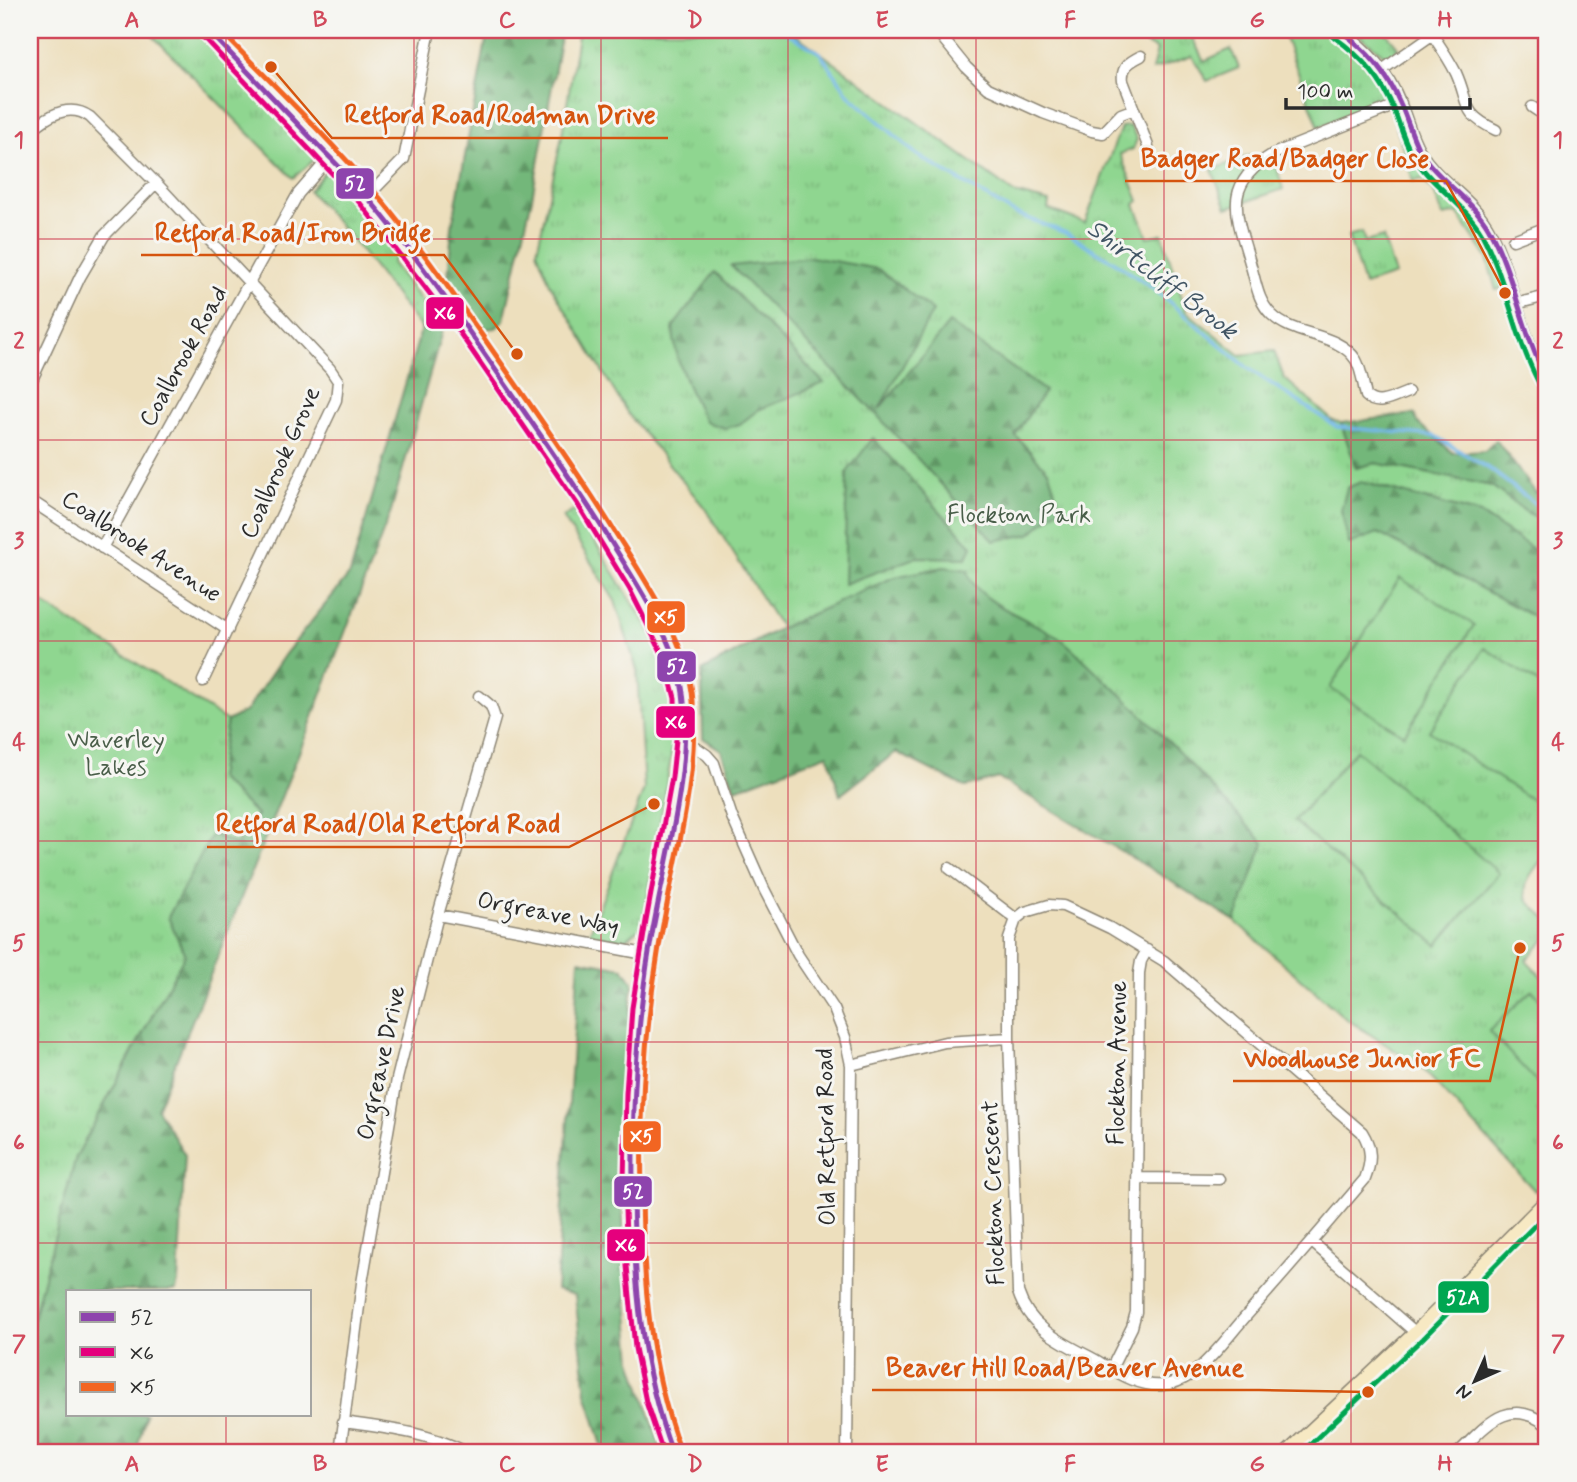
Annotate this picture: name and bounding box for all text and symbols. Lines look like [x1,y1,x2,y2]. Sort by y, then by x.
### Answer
text: A [124,6,140,36]
text: B [313,6,328,36]
text: C [499,6,516,36]
text: D [687,6,703,36]
text: E [875,6,889,36]
text: F [1064,6,1076,36]
text: G [1249,6,1265,36]
text: H [1437,6,1453,36]
scale bar [1286,66,1470,110]
text: 100 m [1297,78,1353,106]
callout: Retford Road/Rodman Drive [332,91,668,138]
text: Retford Road/Rodman Drive [344,99,656,135]
text: 1 [14,126,24,156]
text: 1 [1553,126,1563,156]
callout: Badger Road/Badger Close [1125,134,1446,181]
text: Badger Road/Badger Close [1141,143,1429,180]
line badge: 52 [335,167,375,200]
text: 52 [344,172,366,197]
callout: Retford Road/Iron Bridge [141,208,444,255]
water label: Shirtcliff Brook [1080,212,1246,349]
text: Retford Road/Iron Bridge [155,217,431,254]
street label: Coalbrook Road [133,281,235,433]
line badge: X6 [425,296,465,330]
text: X6 [434,302,456,327]
text: 2 [13,327,25,357]
text: 2 [1552,327,1564,357]
street label: Coalbrook Grove [234,382,328,544]
street label: Coalbrook Avenue [55,484,227,610]
park label: Flockton Park [947,500,1091,531]
text: 3 [14,527,25,557]
text: 3 [1553,527,1564,557]
line badge: X5 [646,600,686,634]
text: X5 [654,606,678,631]
line badge: 52 [656,650,697,683]
text: 52 [666,655,688,680]
line badge: X6 [655,705,696,739]
text: X6 [665,711,687,736]
park label: Waverley Lakes [67,725,165,784]
text: 4 [12,728,26,758]
text: 4 [1551,728,1565,758]
callout: Retford Road/Old Retford Road [207,800,569,847]
text: Retford Road/Old Retford Road [216,808,560,844]
street label: Orgreave Way [474,885,622,946]
text: 5 [12,929,26,959]
text: 5 [1551,929,1565,959]
street label: Flockton Avenue [1101,980,1135,1146]
street label: Orgreave Drive [350,983,416,1144]
callout: Woodhouse Junior FC [1233,1034,1490,1081]
text: Woodhouse Junior FC [1243,1043,1481,1077]
street label: Old Retford Road [810,1048,846,1226]
street label: Flockton Crescent [975,1100,1013,1286]
line badge: X5 [622,1120,662,1153]
text: X5 [630,1125,654,1150]
text: 6 [13,1129,25,1159]
text: 6 [1552,1129,1564,1159]
line badge: 52 [613,1175,653,1208]
text: 52 [622,1180,644,1205]
line badge: X6 [606,1228,646,1262]
text: X6 [615,1234,637,1259]
line badge: 52A [1437,1280,1490,1314]
text: 52A [1446,1286,1480,1311]
legend [66,1290,312,1416]
text: 52 [130,1304,154,1332]
text: 7 [12,1330,26,1360]
text: 7 [1551,1330,1565,1360]
text: X6 [130,1340,154,1368]
callout: Beaver Hill Road/Beaver Avenue [872,1343,1259,1390]
north arrow [1440,1346,1510,1416]
text: Beaver Hill Road/Beaver Avenue [886,1352,1244,1386]
text: X5 [130,1374,156,1402]
text: N [1451,1379,1477,1405]
text: A [124,1450,140,1480]
text: B [313,1450,328,1480]
text: C [499,1450,516,1480]
text: D [687,1450,703,1480]
text: E [875,1450,889,1480]
text: F [1064,1450,1076,1480]
text: G [1249,1450,1265,1480]
text: H [1437,1450,1453,1480]

